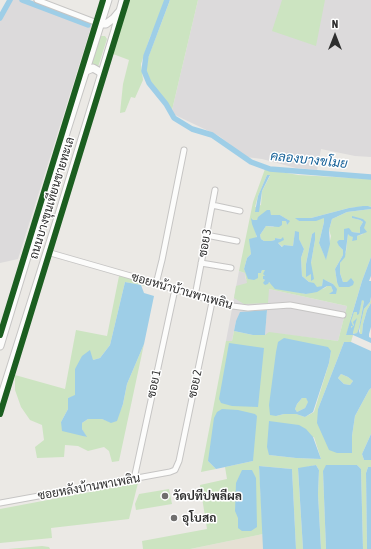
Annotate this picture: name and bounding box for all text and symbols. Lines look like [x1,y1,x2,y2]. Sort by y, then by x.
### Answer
north arrow [315,16,355,56]
text: N [332,18,338,30]
street label: ถนนบางขุนเทียนชายทะเล [27,135,77,261]
water label: คลองบางขโมย [270,148,348,172]
street label: ซอย 3 [195,228,215,258]
street label: ซอยหน้าบ้านพาเพลิน [130,270,234,312]
street label: ซอย 1 [144,369,164,399]
street label: ซอย 2 [185,369,205,399]
street label: ซอยหลังบ้านพาเพลิน [37,471,141,503]
place label: วัดปทีปพลีผล [173,489,242,503]
marker: วัดปทีปพลีผล [160,491,170,501]
place label: อุโบสถ [182,511,216,525]
marker: อุโบสถ [169,513,179,523]

